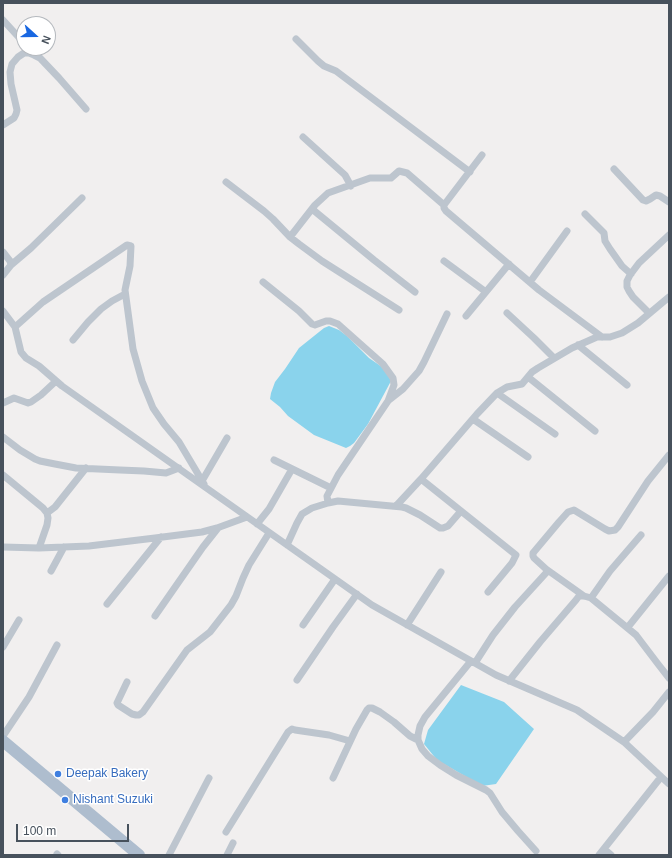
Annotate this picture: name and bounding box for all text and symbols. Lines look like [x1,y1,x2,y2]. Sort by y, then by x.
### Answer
north arrow [16,16,56,56]
text: N [39,34,53,46]
place label: Deepak Bakery [66,767,148,781]
marker: Deepak Bakery [53,769,63,779]
place label: Nishant Suzuki [73,793,153,807]
marker: Nishant Suzuki [60,795,70,805]
scale bar [18,816,131,842]
text: 100 m [23,824,56,838]

